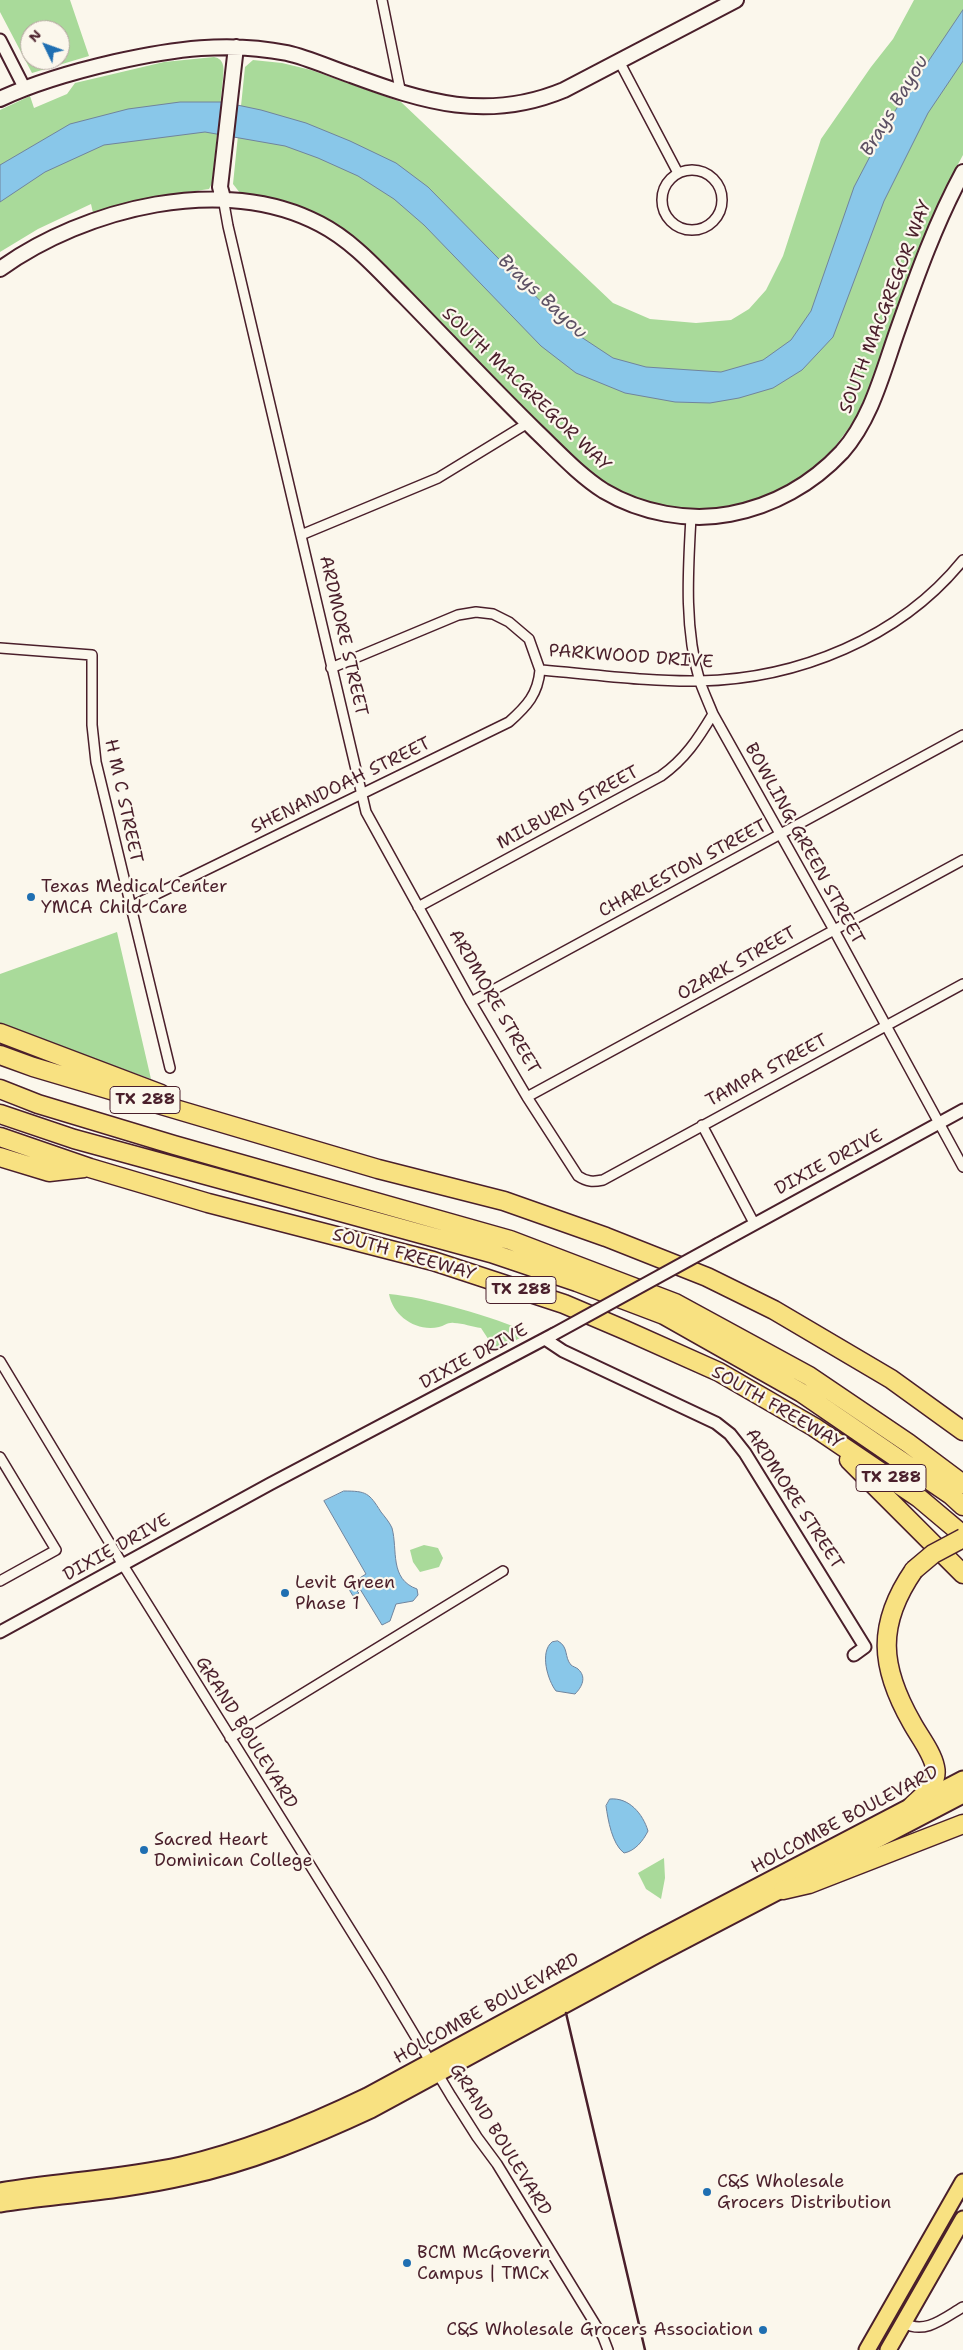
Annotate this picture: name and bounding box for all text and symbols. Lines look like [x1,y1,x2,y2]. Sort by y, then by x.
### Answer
north arrow [20,20,70,70]
text: N [24,25,45,46]
water label: Brays Bayou [856,51,934,161]
street label: SOUTH MACGREGOR WAY [835,197,937,417]
water label: Brays Bayou [493,250,591,344]
street label: SOUTH MACGREGOR WAY [437,303,615,477]
street label: ARDMORE STREET [314,554,372,718]
street label: PARKWOOD DRIVE [548,640,714,674]
street label: SHENANDOAH STREET [247,733,435,839]
street label: H M C STREET [99,737,147,865]
street label: BOWLING GREEN STREET [739,739,869,949]
street label: MILBURN STREET [493,761,643,855]
street label: CHARLESTON STREET [595,815,771,923]
place label: Texas Medical Center YMCA Child Care [41,876,228,919]
marker: Texas Medical Center YMCA Child Care [25,891,37,903]
street label: OZARK STREET [674,922,800,1006]
street label: ARDMORE STREET [444,926,544,1078]
street label: TAMPA STREET [703,1030,831,1112]
road number: TX 288 [110,1086,180,1114]
street label: DIXIE DRIVE [771,1126,887,1200]
street label: SOUTH FREEWAY [330,1224,478,1286]
road number: TX 288 [486,1276,556,1304]
street label: DIXIE DRIVE [416,1320,532,1394]
street label: SOUTH FREEWAY [708,1362,846,1454]
street label: ARDMORE STREET [740,1424,848,1574]
road number: TX 288 [856,1465,926,1492]
street label: DIXIE DRIVE [60,1510,174,1586]
place label: Levit Green Phase 1 [295,1572,395,1615]
marker: Levit Green Phase 1 [279,1587,291,1599]
street label: GRAND BOULEVARD [190,1653,302,1813]
street label: HOLCOMBE BOULEVARD [748,1761,942,1879]
place label: Sacred Heart Dominican College [154,1829,313,1872]
marker: Sacred Heart Dominican College [138,1844,150,1856]
street label: HOLCOMBE BOULEVARD [390,1949,584,2069]
street label: GRAND BOULEVARD [444,2060,556,2220]
place label: C&S Wholesale Grocers Distribution [717,2171,891,2214]
marker: C&S Wholesale Grocers Distribution [701,2186,713,2198]
place label: BCM McGovern Campus | TMCx [417,2242,551,2284]
marker: BCM McGovern Campus | TMCx [401,2257,413,2269]
place label: C&S Wholesale Grocers Association [446,2319,753,2341]
marker: C&S Wholesale Grocers Association [757,2324,769,2336]

